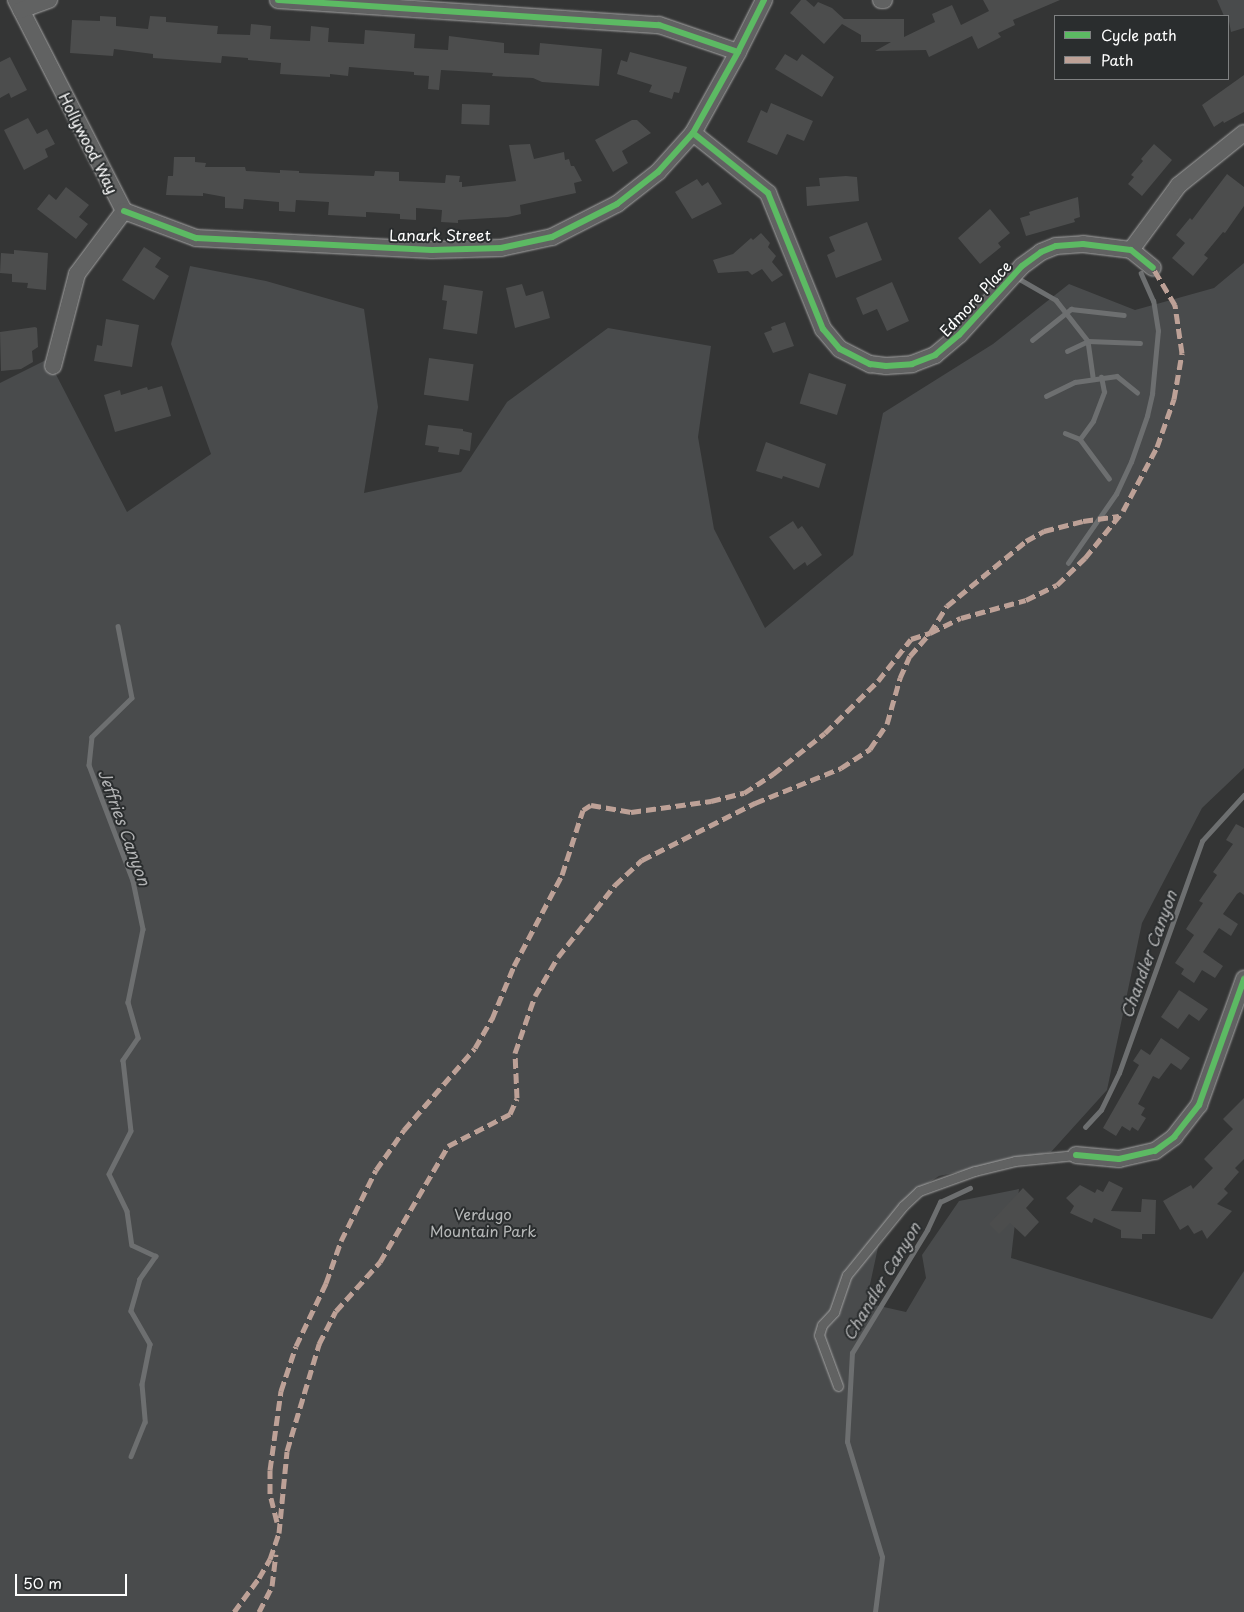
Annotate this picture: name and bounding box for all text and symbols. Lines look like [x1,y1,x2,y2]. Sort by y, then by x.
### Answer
legend [1054,15,1229,80]
text: Cycle path [1101,23,1177,46]
text: Path [1101,48,1133,71]
street label: Hollywood Way [56,89,122,197]
street label: Lanark Street [389,226,491,244]
street label: Edmore Place [936,257,1014,339]
water label: Jeffries Canyon [95,766,155,888]
water label: Chandler Canyon [1116,887,1180,1021]
park label: Verdugo Mountain Park [429,1204,537,1239]
water label: Chandler Canyon [838,1218,924,1344]
scale bar [18,1564,130,1596]
text: 50 m [23,1571,62,1594]

